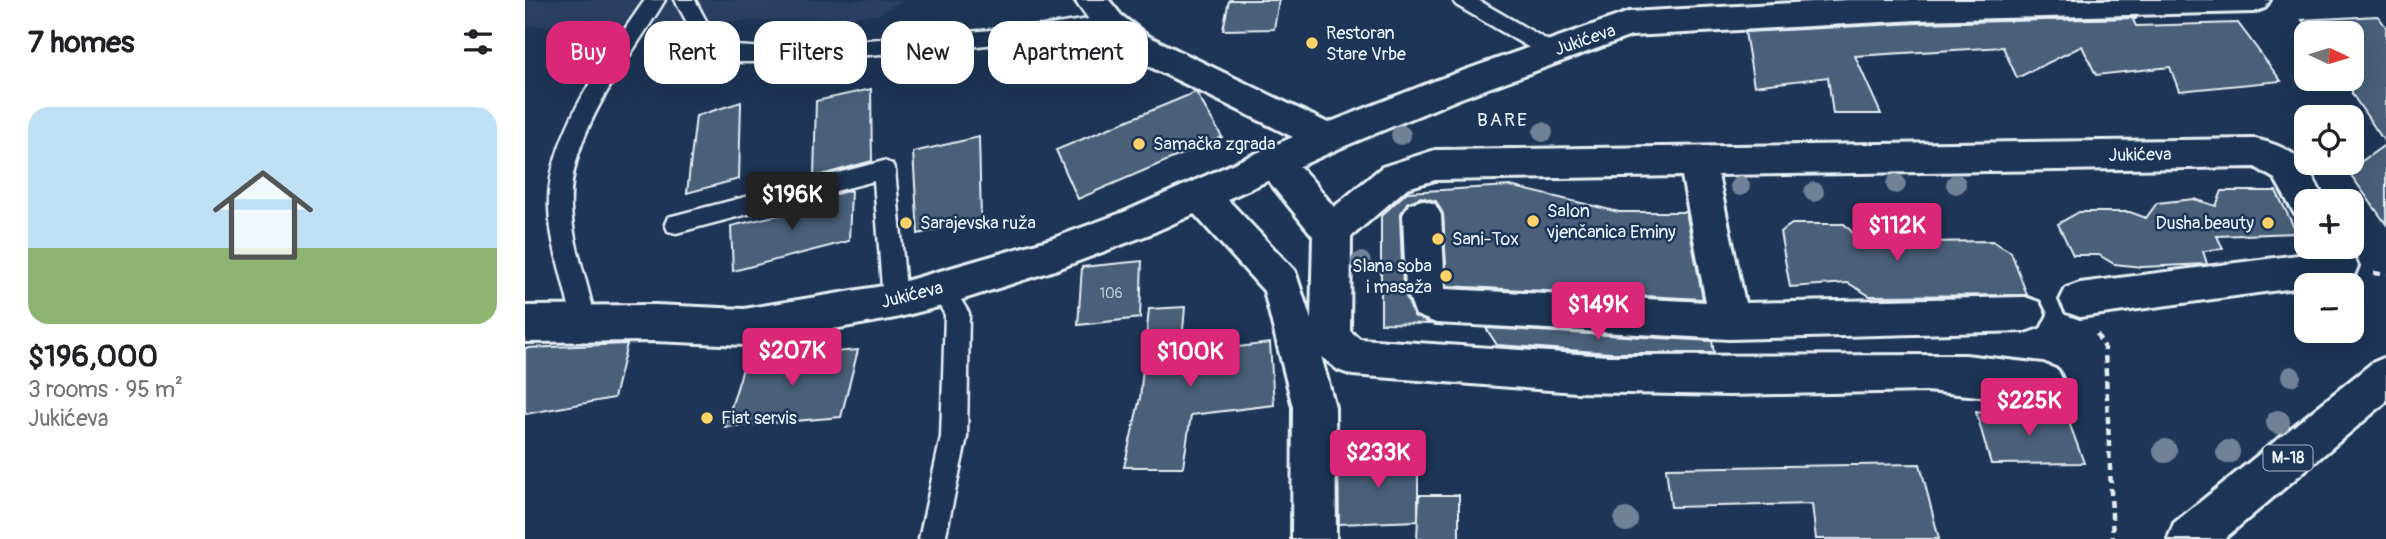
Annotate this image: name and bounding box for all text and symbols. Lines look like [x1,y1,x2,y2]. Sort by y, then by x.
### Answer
street label: Jukićeva [1551,19,1619,61]
chip: Buy [546,21,630,84]
chip: Rent [644,21,740,84]
chip: Filters [754,21,867,84]
chip: New [881,21,974,84]
chip: Apartment [988,21,1148,84]
north arrow [2294,21,2364,91]
map controls [2294,21,2364,343]
place label: Restoran Stare Vrbe [1326,22,1406,66]
icon: filters [459,23,497,61]
text: 7 homes [28,24,135,61]
marker: Restoran Stare Vrbe [1304,35,1320,51]
button: locate [2294,105,2364,175]
district label: BARE [1477,108,1529,132]
place label: Samačka zgrada [1153,133,1276,156]
marker: Samačka zgrada [1131,136,1147,152]
street label: Jukićeva [2108,143,2172,167]
icon: home [200,152,326,278]
pin: $196K [743,173,841,232]
text: $196K [762,180,822,209]
button: + [2294,189,2364,259]
place label: Salon vjenčanica Eminy [1546,200,1676,244]
pin: $112K [1848,204,1946,263]
text: $112K [1868,211,1926,240]
place label: Sarajevska ruža [920,212,1036,235]
place label: Dusha.beauty [2155,212,2254,235]
marker: Salon vjenčanica Eminy [1525,213,1541,229]
marker: Sarajevska ruža [898,215,914,231]
marker: Dusha.beauty [2260,215,2276,231]
place label: Sani-Tox [1452,228,1519,251]
marker: Sani-Tox [1430,231,1446,247]
place label: Slana soba i masaža [1352,255,1432,299]
marker: Slana soba i masaža [1438,268,1454,284]
button: − [2294,273,2364,343]
street label: Jukićeva [879,276,945,314]
pin: $149K [1549,282,1647,342]
house number: 106 [1099,285,1123,302]
text: $149K [1568,290,1628,319]
pin: $207K [743,328,841,388]
pin: $100K [1141,330,1239,389]
text: $207K [758,336,826,365]
text: $100K [1157,337,1223,366]
text: $196,000 [28,338,158,375]
text: 3 rooms · 95 m² [28,375,183,404]
pin: $225K [1980,378,2078,438]
text: $225K [1997,386,2061,415]
text: Jukićeva [28,404,109,433]
place label: Fiat servis [721,407,797,430]
marker: Fiat servis [699,410,715,426]
pin: $233K [1329,430,1427,490]
text: $233K [1346,438,1410,467]
road number: M-18 [2263,446,2313,471]

